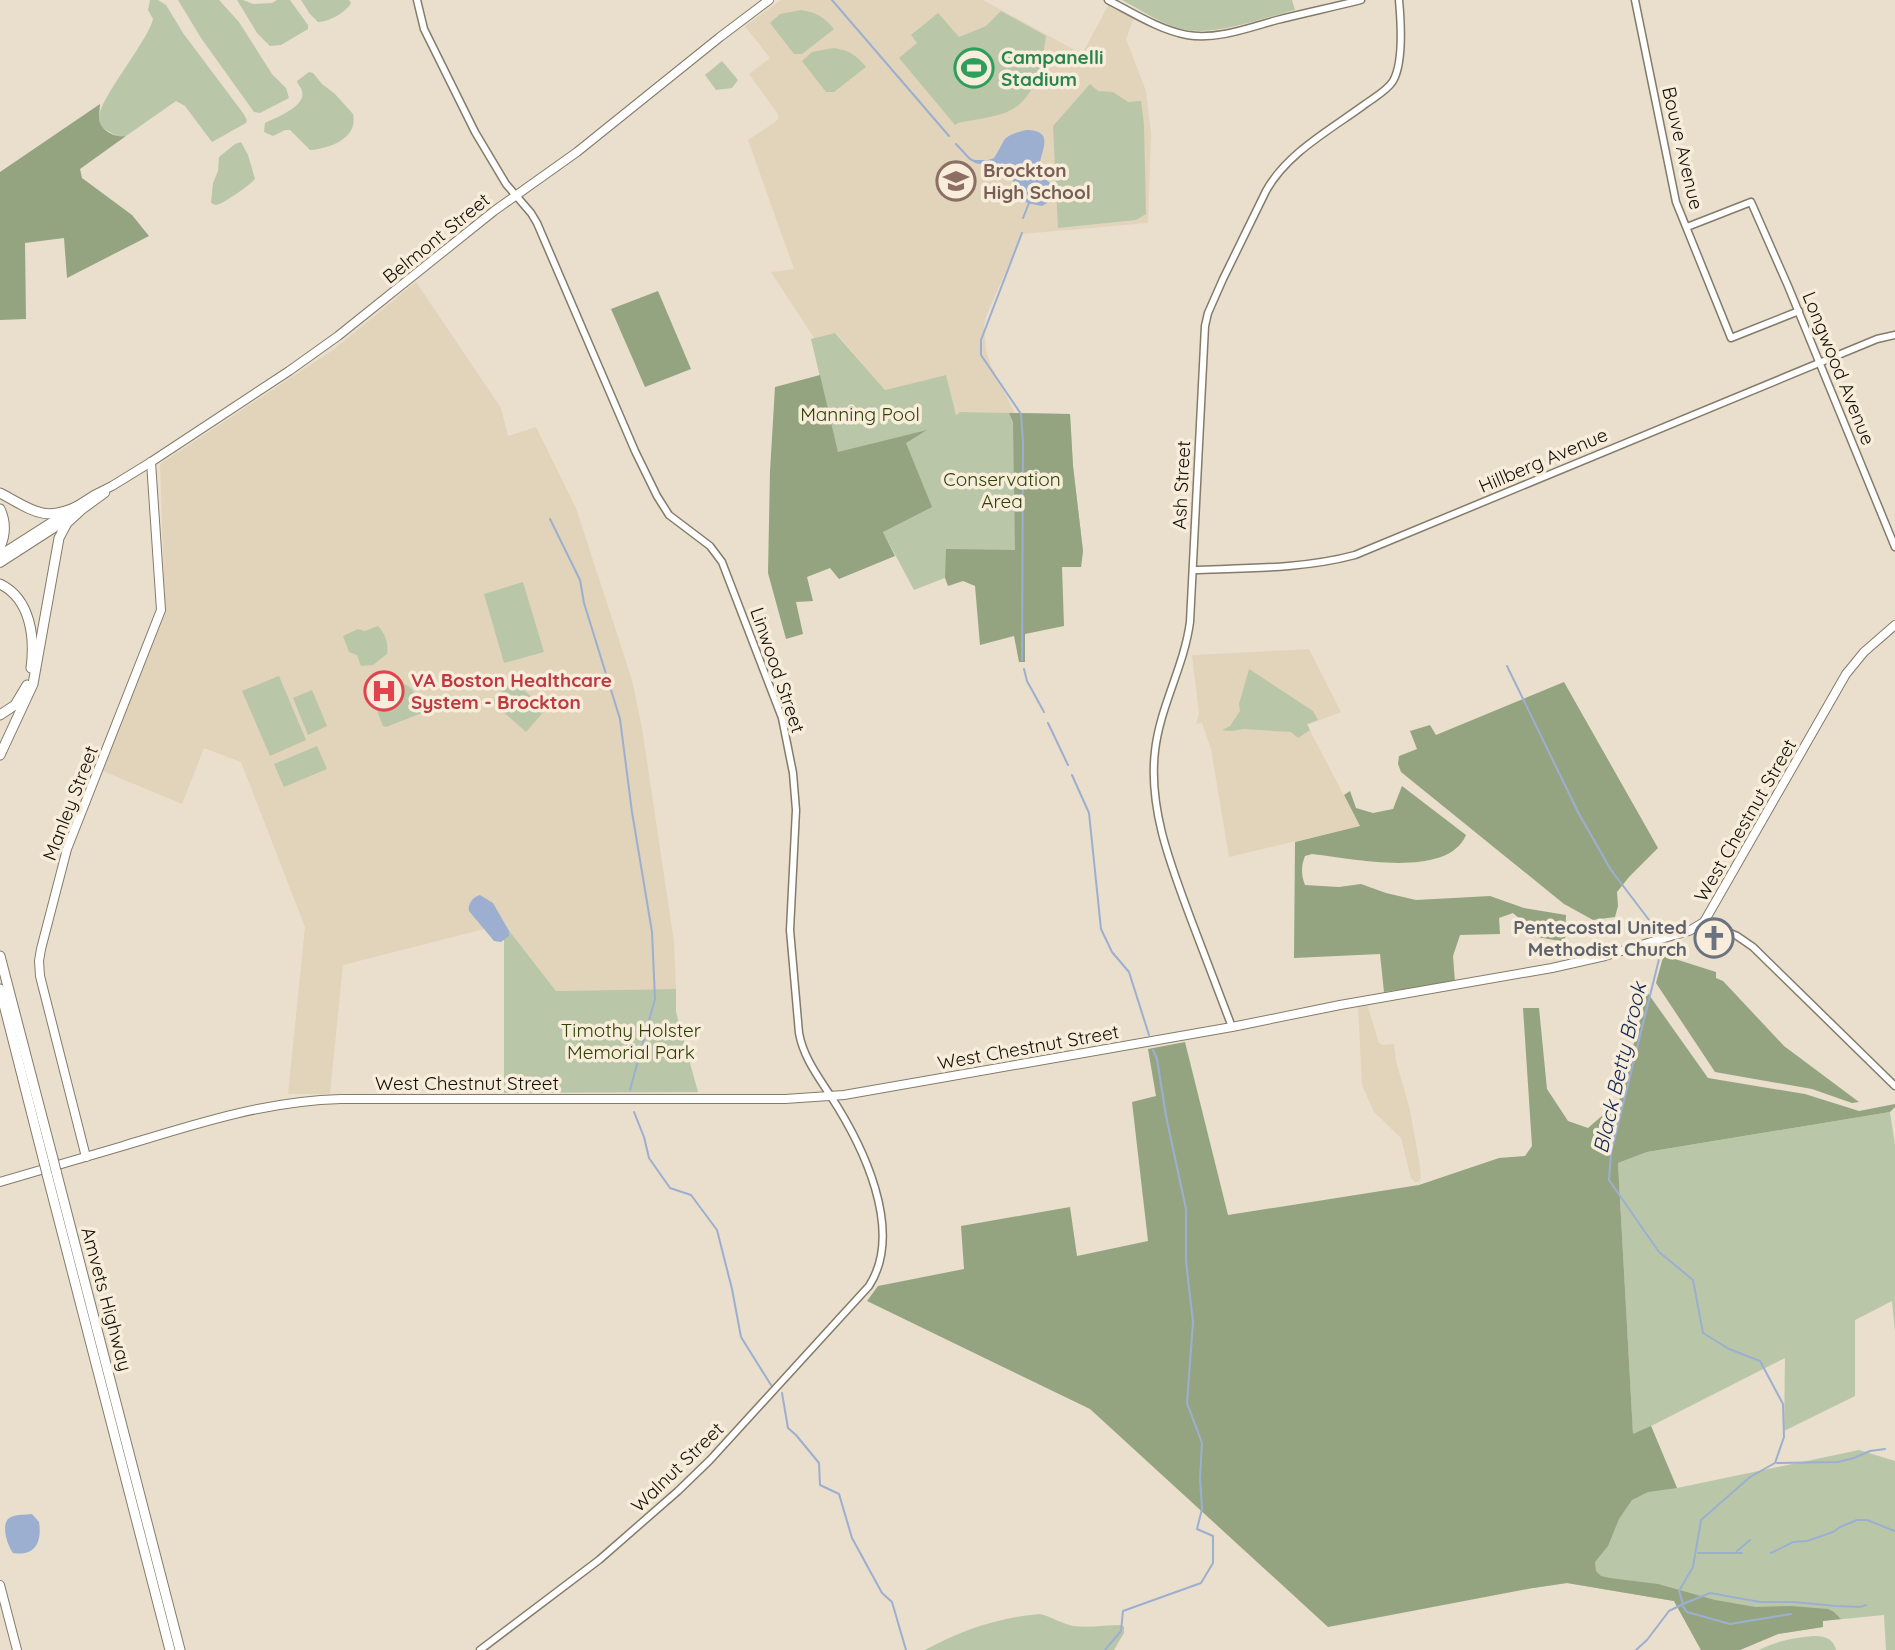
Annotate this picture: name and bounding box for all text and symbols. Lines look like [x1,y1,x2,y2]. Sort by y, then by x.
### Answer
place label: Campanelli Stadium [1001,45,1104,91]
sports icon: Campanelli Stadium [953,47,995,89]
street label: Bouve Avenue [1657,84,1709,212]
place label: Brockton High School [983,158,1091,204]
school or university icon: Brockton High School [935,160,977,202]
street label: Belmont Street [378,188,494,288]
street label: Longwood Avenue [1797,288,1881,448]
park label: Manning Pool [800,402,920,426]
street label: Hillberg Avenue [1475,422,1611,498]
street label: Ash Street [1167,440,1195,530]
park label: Conservation Area [943,467,1061,513]
street label: Linwood Street [745,604,811,736]
place label: VA Boston Healthcare System - Brockton [411,668,612,714]
hospital icon: VA Boston Healthcare System - Brockton [363,670,405,712]
street label: West Chestnut Street [1689,734,1801,906]
street label: Manley Street [37,742,103,864]
place label: Pentecostal United Methodist Church [1513,915,1687,961]
church icon: Pentecostal United Methodist Church [1693,917,1735,959]
water label: Black Betty Brook [1587,978,1652,1156]
park label: Timothy Holster Memorial Park [561,1018,702,1064]
street label: West Chestnut Street [935,1019,1121,1075]
street label: West Chestnut Street [375,1071,559,1095]
street label: Amvets Highway [76,1224,138,1374]
street label: Walnut Street [626,1417,728,1517]

